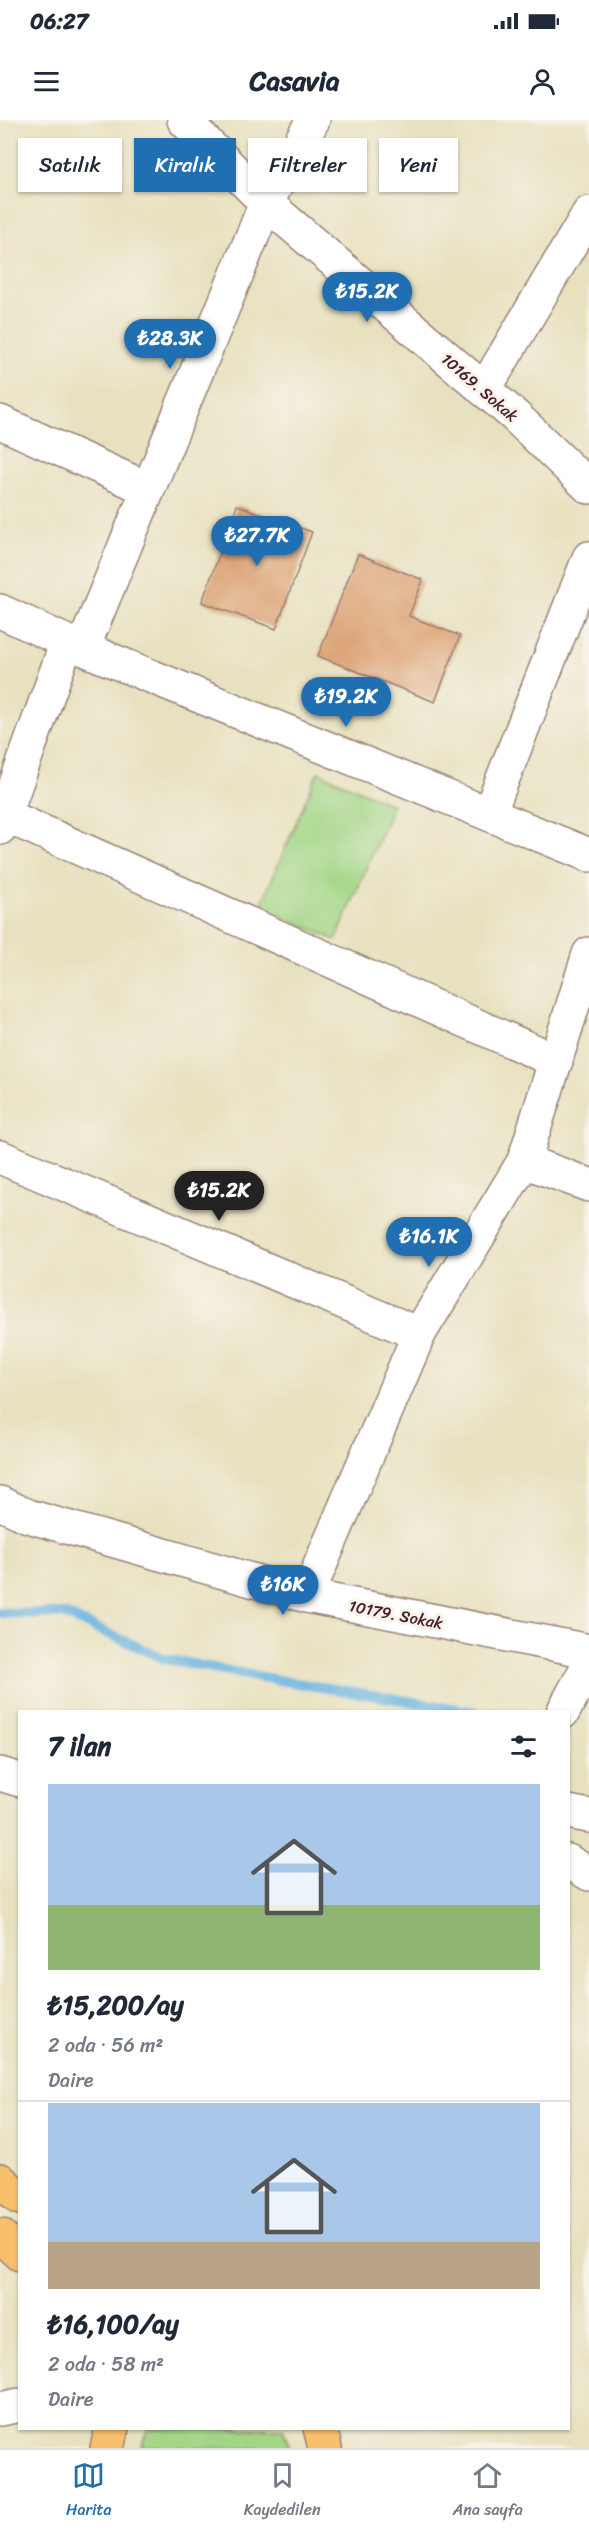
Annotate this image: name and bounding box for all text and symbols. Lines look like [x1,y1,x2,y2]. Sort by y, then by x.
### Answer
text: 06:27 [30,2,88,41]
text: Casavia [250,57,339,105]
icon: menu [30,65,63,98]
icon: person [526,65,559,98]
chip: Satılık [18,138,122,192]
chip: Kiralık [134,138,236,192]
chip: Filtreler [248,138,367,192]
chip: Yeni [379,138,458,192]
pin: ₺15.2K [318,272,416,323]
text: ₺15.2K [336,274,398,309]
pin: ₺28.3K [121,319,219,370]
text: ₺28.3K [138,321,202,356]
street label: 10169. Sokak [434,345,525,430]
pin: ₺27.7K [208,516,306,567]
text: ₺27.7K [225,518,289,553]
pin: ₺19.2K [297,677,395,728]
text: ₺19.2K [315,679,377,714]
pin: ₺15.2K [170,1171,268,1222]
text: ₺15.2K [188,1173,250,1208]
pin: ₺16.1K [380,1217,478,1268]
text: ₺16.1K [400,1219,458,1254]
pin: ₺16K [247,1565,319,1616]
text: ₺16K [261,1567,305,1602]
street label: 10179. Sokak [347,1591,446,1638]
text: 7 ilan [48,1723,111,1769]
icon: filters [507,1730,540,1763]
icon: home [240,1823,348,1931]
text: ₺15,200/ay [48,1982,184,2028]
text: 2 oda · 56 m² [48,2028,163,2063]
text: Daire [48,2063,93,2098]
icon: home [240,2142,348,2250]
text: ₺16,100/ay [48,2301,179,2347]
text: 2 oda · 58 m² [48,2347,164,2382]
text: Daire [48,2382,93,2417]
tab: Harita [66,2459,111,2524]
tab: Kaydedilen [244,2459,321,2524]
tab: Ana sayfa [453,2459,523,2524]

